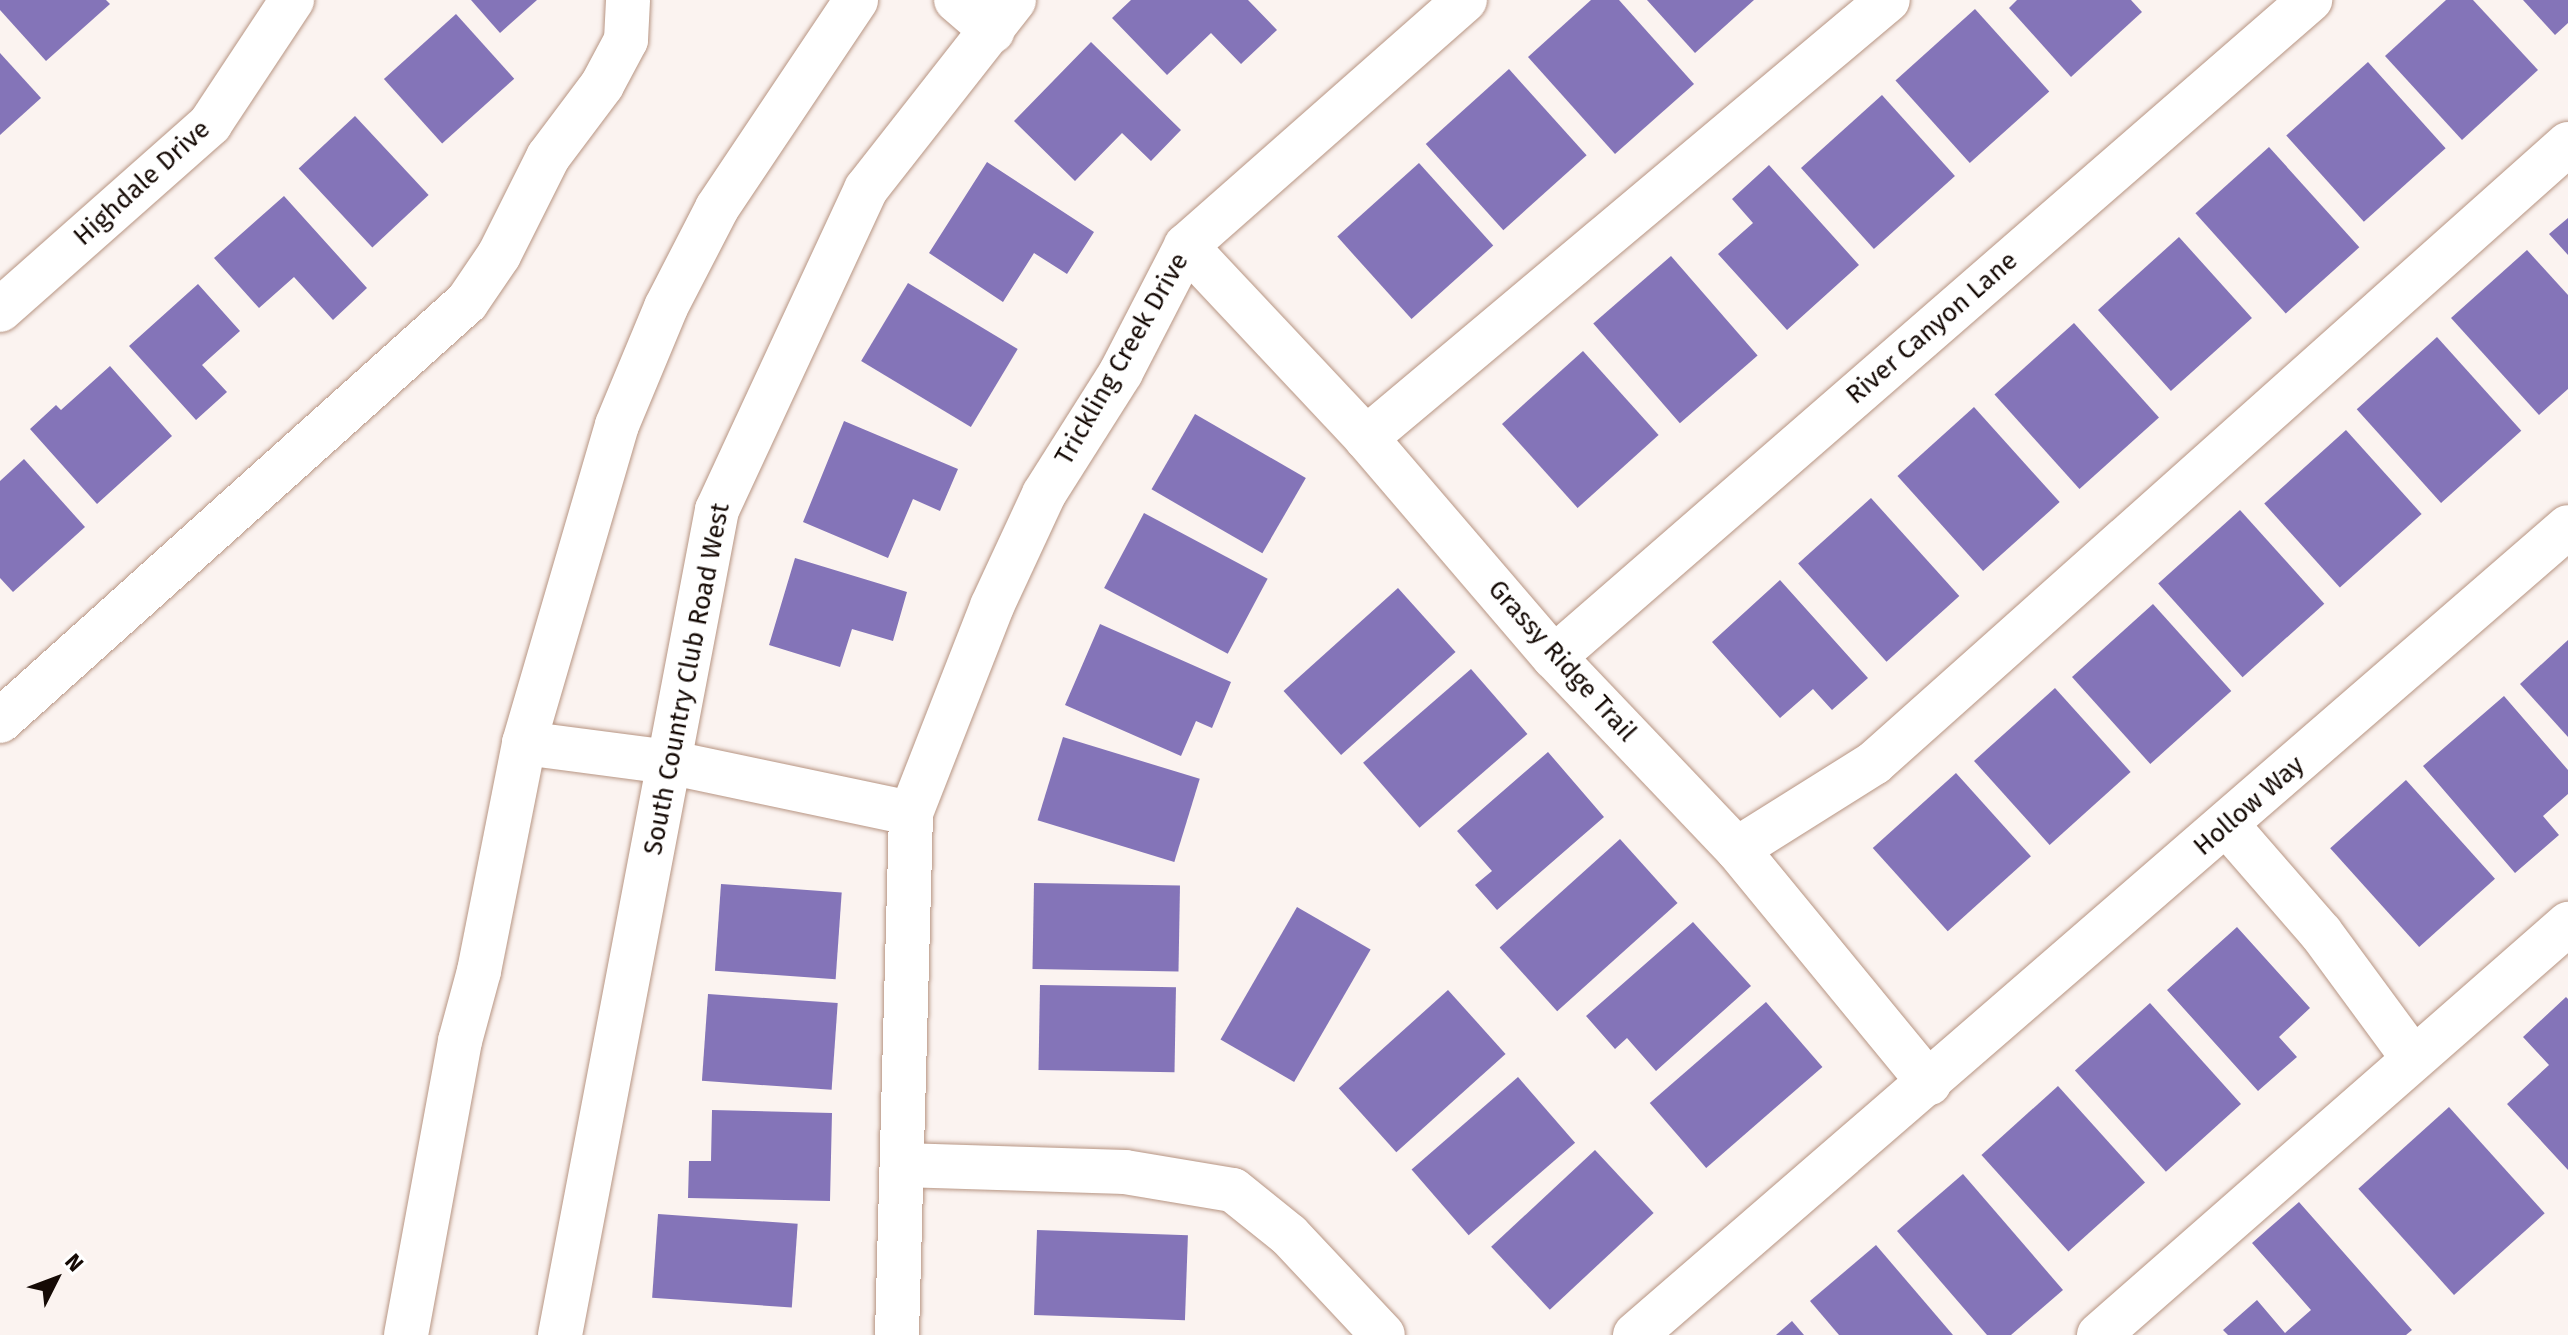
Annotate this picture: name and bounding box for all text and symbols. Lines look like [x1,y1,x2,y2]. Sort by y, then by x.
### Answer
street label: Highdale Drive [67,114,217,252]
street label: River Canyon Lane [1840,245,2024,411]
street label: Trickling Creek Drive [1049,248,1195,470]
street label: South Country Club Road West [638,500,736,858]
street label: Grassy Ridge Trail [1481,574,1643,748]
street label: Hollow Way [2187,750,2311,862]
north arrow [16,1239,96,1319]
text: N [59,1248,89,1277]

